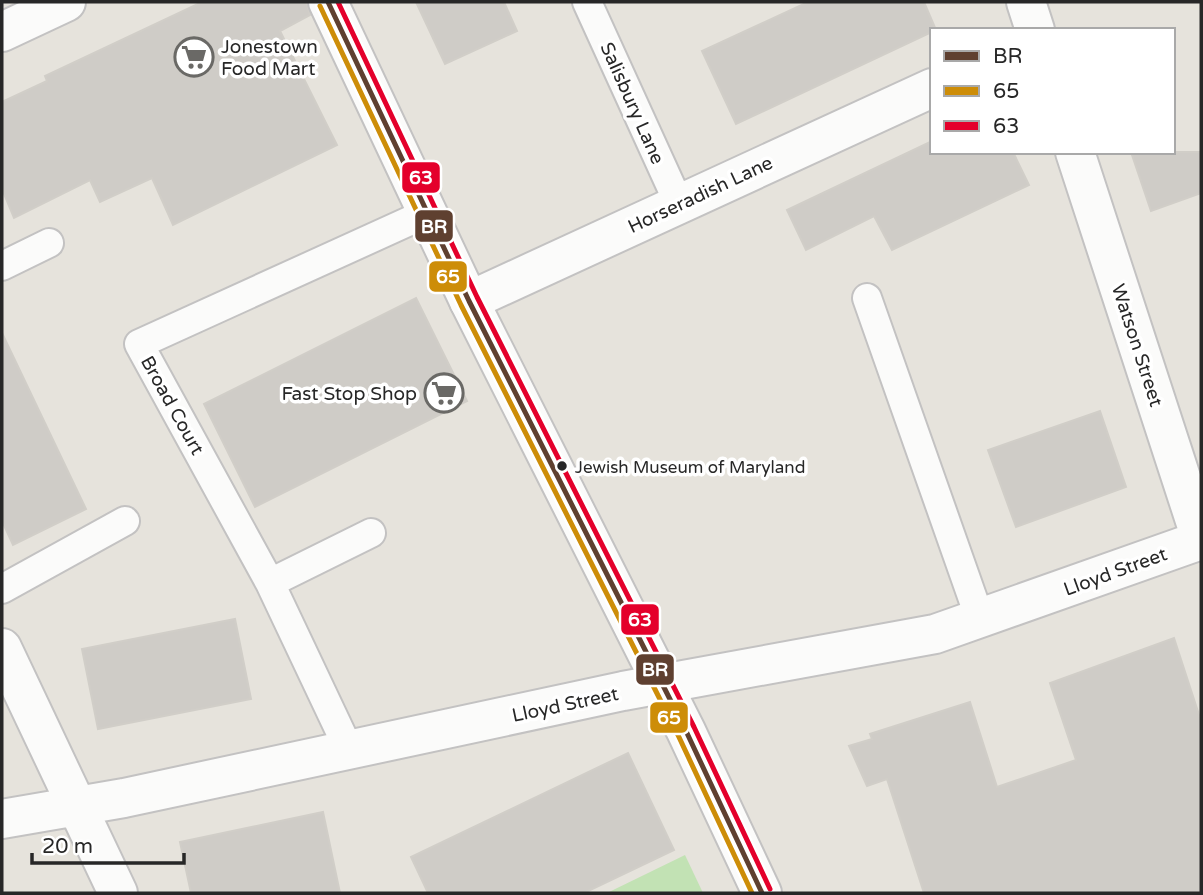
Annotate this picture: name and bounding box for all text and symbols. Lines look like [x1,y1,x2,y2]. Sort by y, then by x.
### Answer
legend [930,28,1175,154]
supermarket icon: Jonestown Food Mart [173,36,215,78]
place label: Jonestown Food Mart [221,36,318,80]
street label: Salisbury Lane [595,39,669,168]
text: BR [993,44,1023,69]
text: 65 [993,79,1019,104]
text: 63 [993,114,1019,139]
street label: Horseradish Lane [625,152,776,238]
line badge: 63 [401,161,441,194]
text: 63 [409,167,433,189]
line badge: BR [414,209,454,243]
text: BR [421,216,447,238]
line badge: 65 [428,260,468,293]
text: 65 [436,266,460,288]
street label: Watson Street [1107,281,1167,409]
street label: Broad Court [136,352,208,459]
supermarket icon: Fast Stop Shop [423,372,465,414]
place label: Fast Stop Shop [281,383,417,405]
place label: Jewish Museum of Maryland [575,457,805,478]
marker: Jewish Museum of Maryland [555,459,569,473]
street label: Lloyd Street [1061,543,1170,601]
line badge: 63 [620,603,660,636]
text: 63 [628,609,652,631]
line badge: BR [635,653,675,686]
text: BR [642,659,668,681]
street label: Lloyd Street [510,683,621,727]
line badge: 65 [649,701,689,734]
text: 65 [657,707,681,729]
scale bar [32,822,184,866]
text: 20 m [42,834,93,859]

